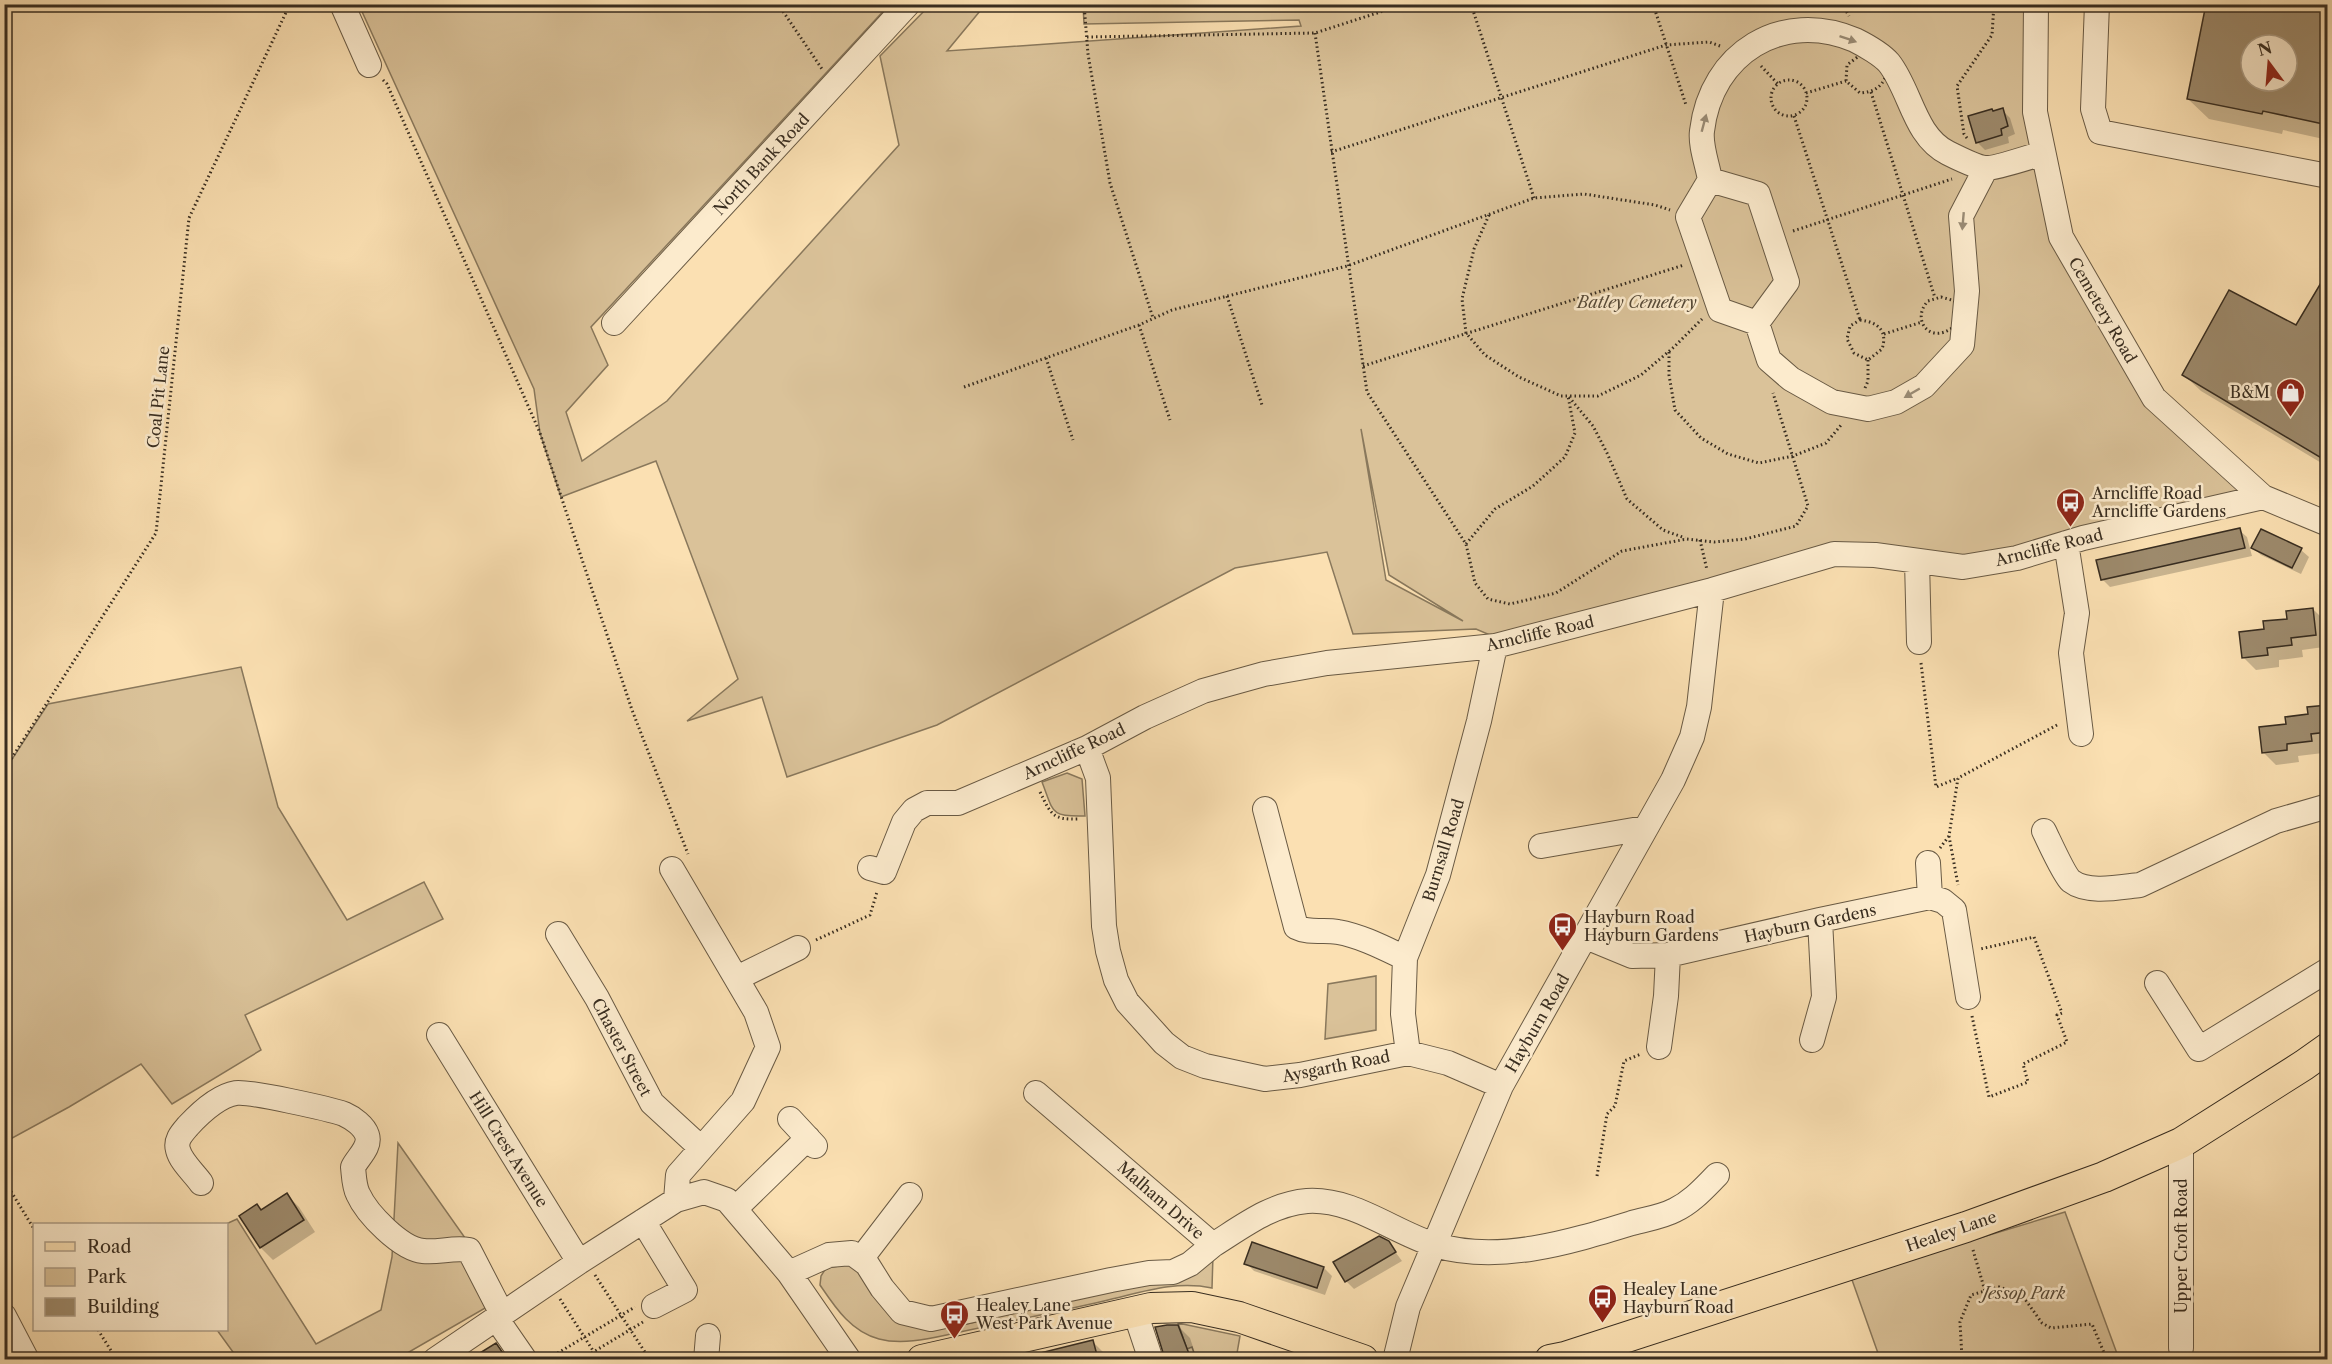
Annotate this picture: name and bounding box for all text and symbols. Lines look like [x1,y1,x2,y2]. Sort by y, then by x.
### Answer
north arrow [2239,33,2299,93]
one-way arrow [1839,34,1857,44]
text: N [2255,37,2274,60]
street label: North Bank Road [709,109,813,219]
one-way arrow [1700,114,1709,132]
one-way arrow [1958,212,1968,231]
street label: Cemetery Road [2065,254,2141,367]
park label: Batley Cemetery [1575,292,1697,312]
street label: Coal Pit Lane [143,345,173,449]
shop icon: B&M [2275,376,2307,418]
place label: B&M [2230,382,2270,402]
one-way arrow [1903,388,1920,398]
place label: Arncliffe Road Arncliffe Gardens [2091,483,2226,521]
bus stop icon: Arncliffe Road Arncliffe Gardens [2055,486,2087,528]
street label: Arncliffe Road [1992,524,2105,570]
street label: Arncliffe Road [1483,611,1596,655]
street label: Arncliffe Road [1019,719,1128,784]
street label: Burnsall Road [1418,796,1468,904]
street label: Hayburn Gardens [1742,899,1878,947]
place label: Hayburn Road Hayburn Gardens [1584,907,1719,945]
bus stop icon: Hayburn Road Hayburn Gardens [1547,910,1579,952]
street label: Hayburn Road [1501,970,1573,1076]
street label: Chaster Street [588,994,656,1100]
street label: Aysgarth Road [1279,1046,1392,1086]
street label: Hill Crest Avenue [465,1087,553,1211]
street label: Malham Drive [1114,1157,1208,1243]
street label: Upper Croft Road [2171,1178,2191,1313]
street label: Healey Lane [1903,1206,1999,1256]
legend [33,1223,228,1331]
text: Road [87,1236,132,1258]
text: Park [87,1266,128,1288]
place label: Healey Lane Hayburn Road [1623,1279,1734,1317]
bus stop icon: Healey Lane Hayburn Road [1586,1282,1618,1324]
park label: Jessop Park [1978,1283,2066,1303]
place label: Healey Lane West Park Avenue [975,1295,1113,1333]
text: Building [87,1296,159,1318]
bus stop icon: Healey Lane West Park Avenue [939,1298,971,1340]

